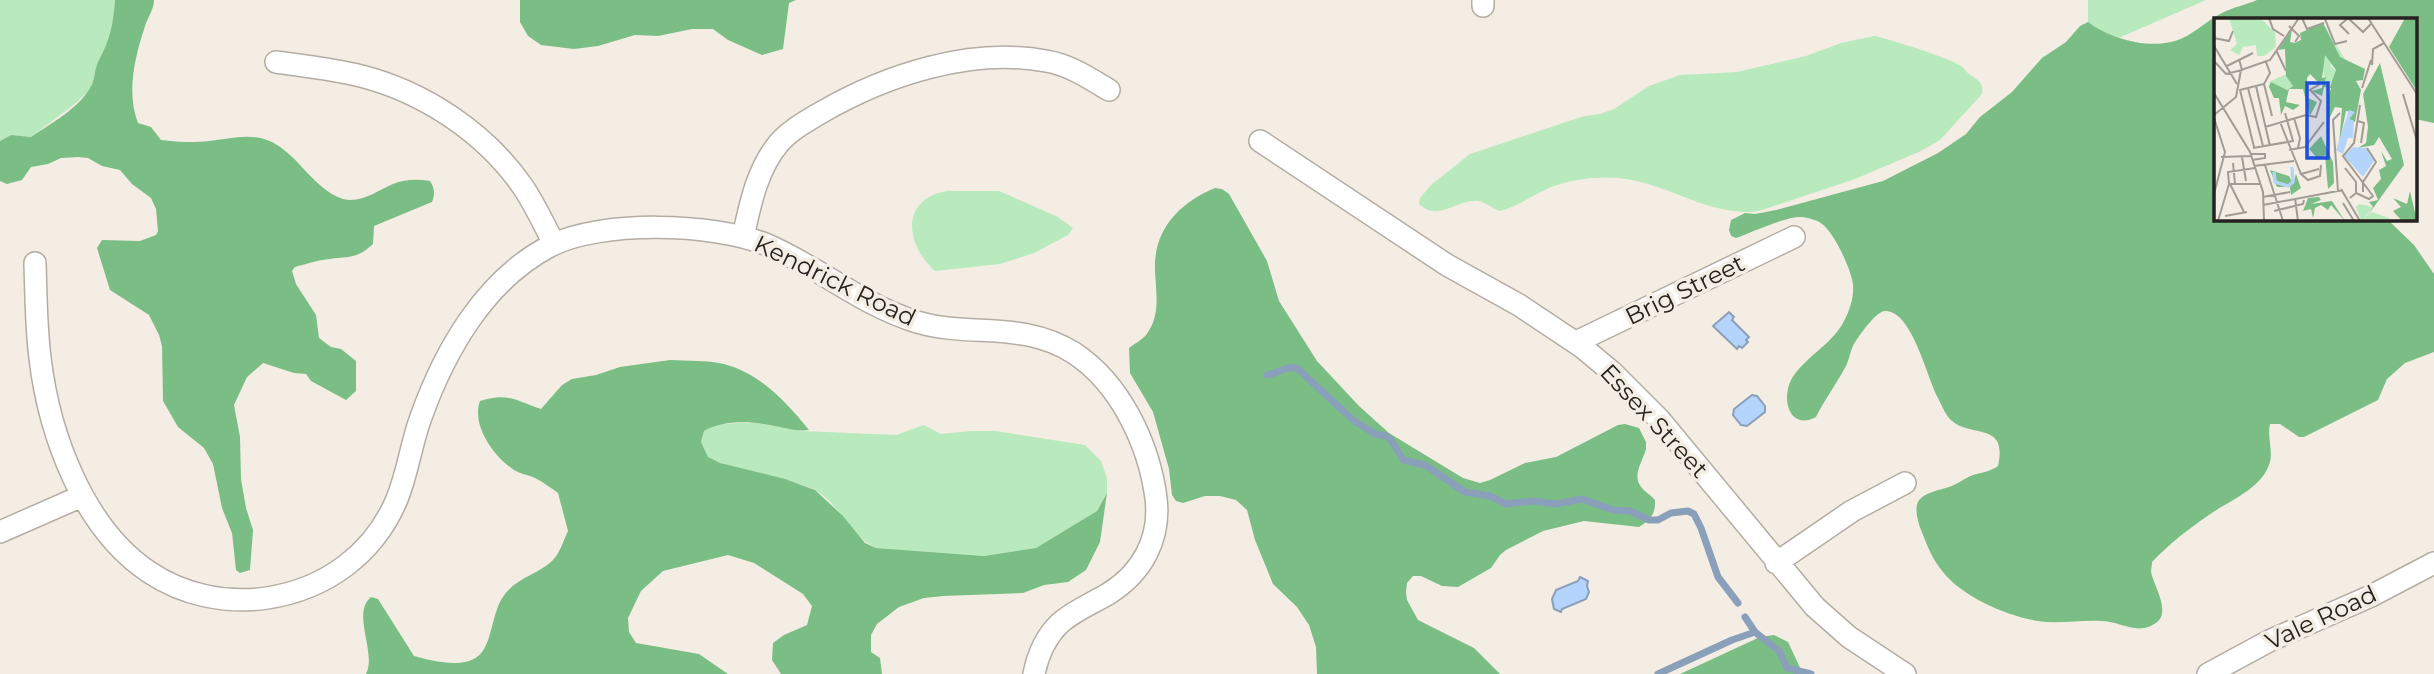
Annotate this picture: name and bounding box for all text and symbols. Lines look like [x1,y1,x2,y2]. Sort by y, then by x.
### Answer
inset map [2214,18,2416,220]
street label: Kendrick Road [750,229,921,332]
street label: Brig Street [1620,248,1749,331]
street label: Essex Street [1594,358,1715,484]
street label: Vale Road [2260,579,2381,656]

